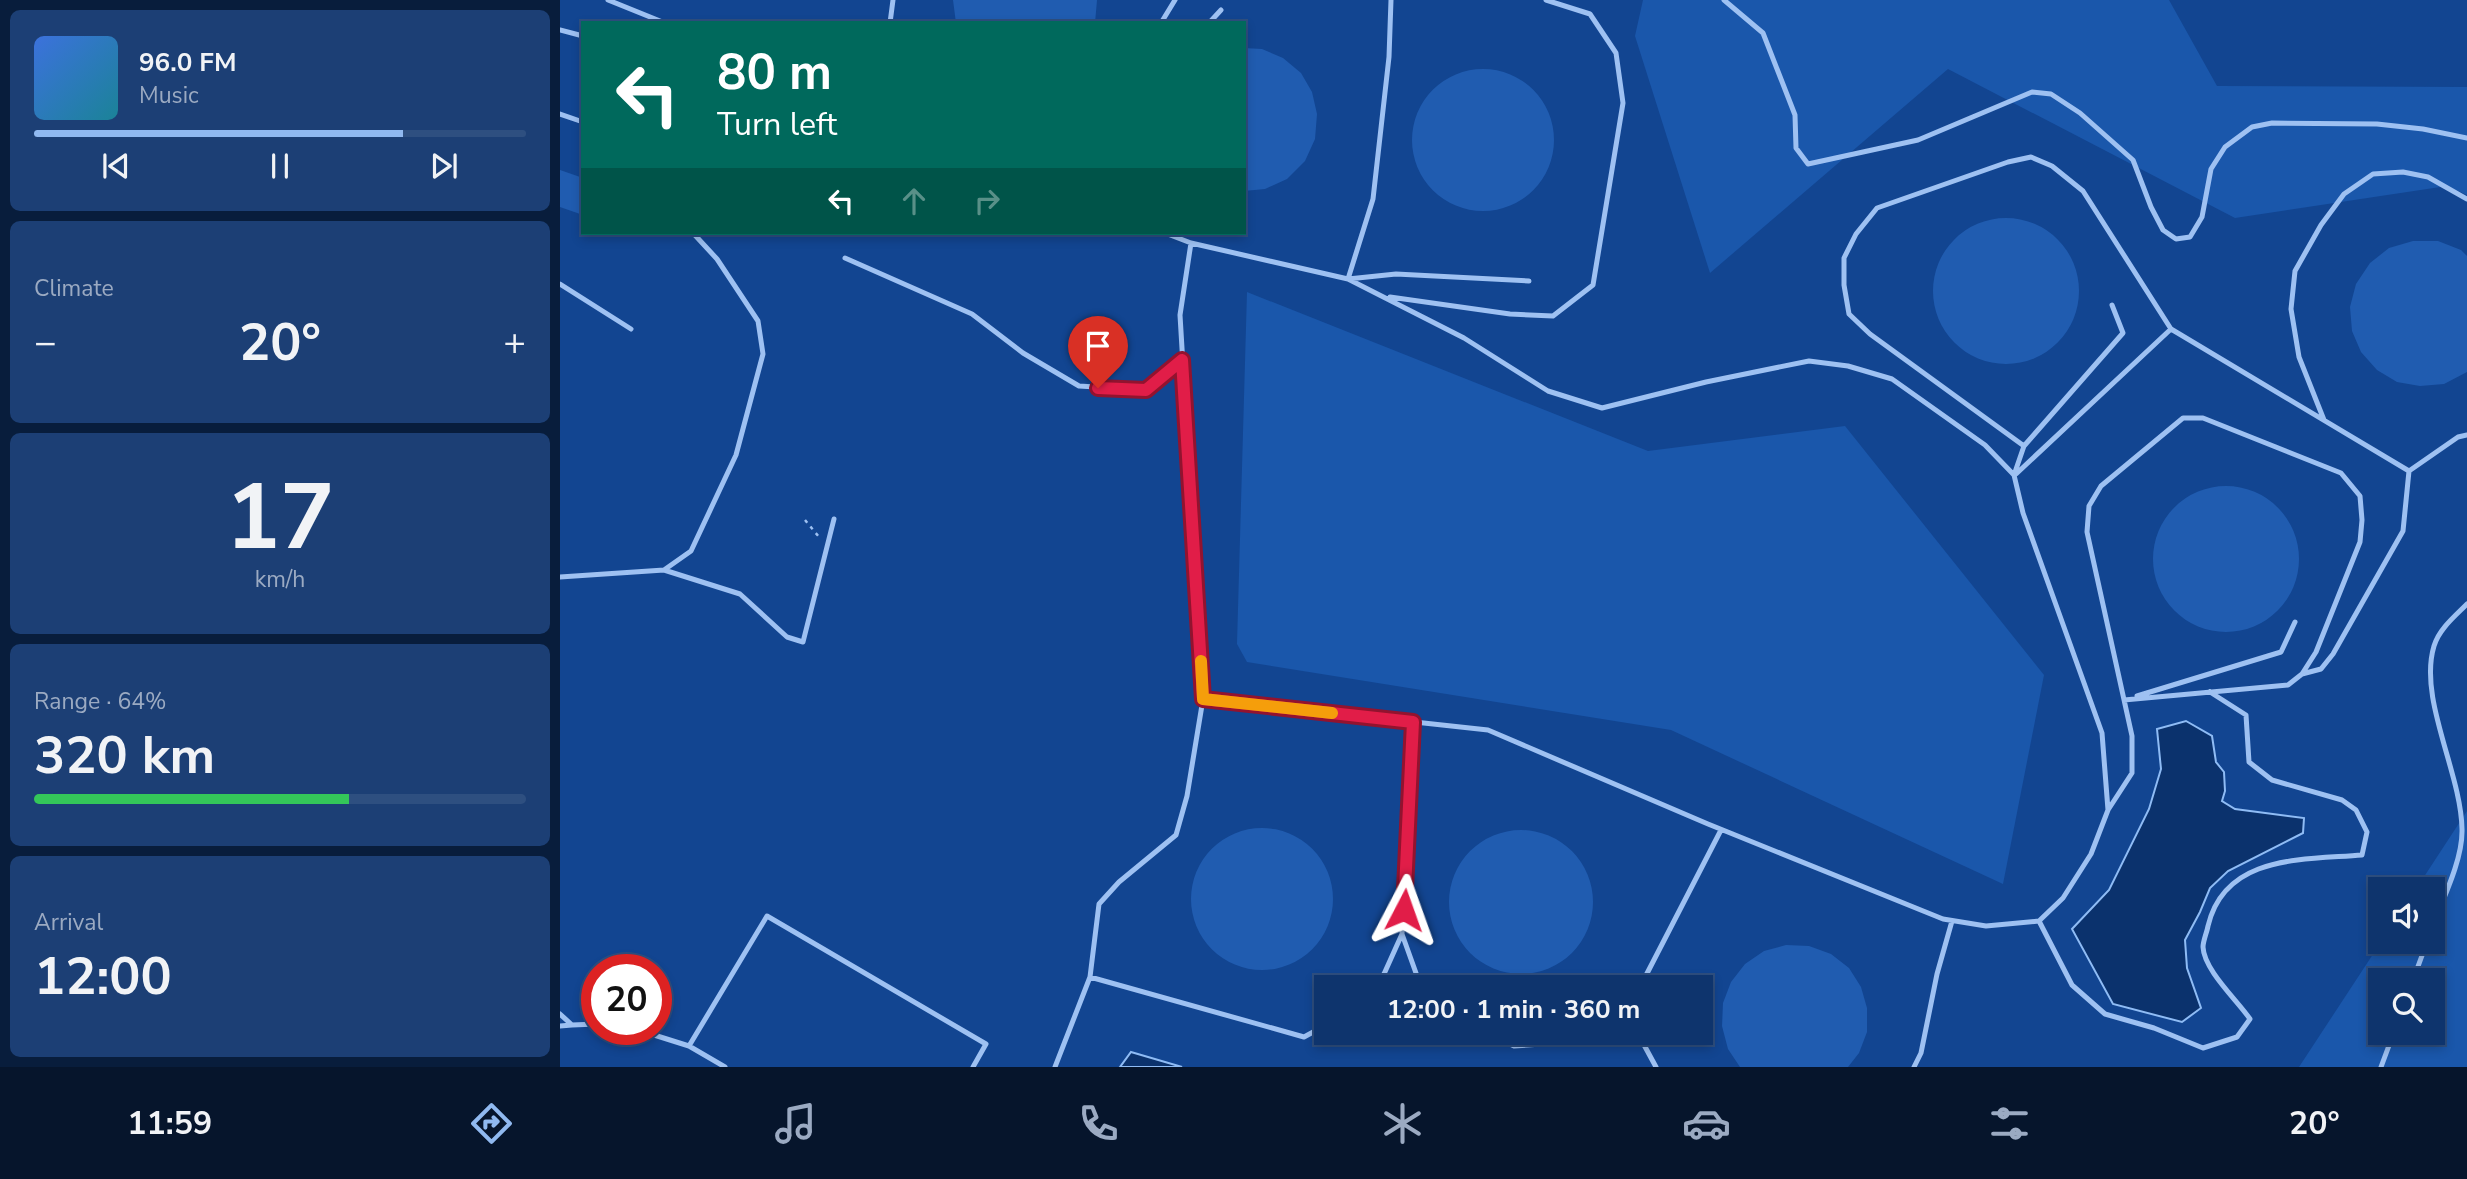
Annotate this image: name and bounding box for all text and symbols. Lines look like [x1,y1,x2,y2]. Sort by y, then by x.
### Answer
text: 80 m [717,39,832,106]
text: 96.0 FM [139,45,236,80]
icon: left [602,49,693,140]
text: Music [139,80,199,111]
text: Turn left [717,103,837,146]
icon: previous [97,147,135,185]
icon: pause [261,147,299,185]
icon: next [425,147,463,185]
icon: left [822,182,860,220]
icon: ahead [895,182,933,220]
icon: right [968,182,1006,220]
text: Climate [34,273,114,304]
text: 20° [239,307,321,378]
pin [1068,316,1128,388]
text: − [34,317,57,368]
text: + [503,317,526,368]
icon: arrive [1079,327,1117,365]
text: 17 [225,456,335,580]
text: km/h [255,564,305,595]
text: Range · 64% [34,686,166,717]
text: 320 km [34,720,215,791]
position arrow [1367,873,1441,947]
map controls [2368,877,2445,1045]
button: sound [2368,877,2445,954]
text: Arrival [34,907,103,938]
text: 12:00 [34,941,172,1012]
speed limit sign: 20 [581,954,672,1045]
button: search [2368,968,2445,1045]
text: 12:00 · 1 min · 360 m [1387,992,1640,1027]
icon: directions [467,1099,516,1148]
icon: music [771,1099,820,1148]
icon: phone [1074,1099,1123,1148]
icon: climate [1378,1099,1427,1148]
icon: car [1682,1099,1731,1148]
icon: filters [1985,1099,2034,1148]
text: 11:59 [127,1102,212,1145]
text: 20° [2289,1102,2340,1145]

